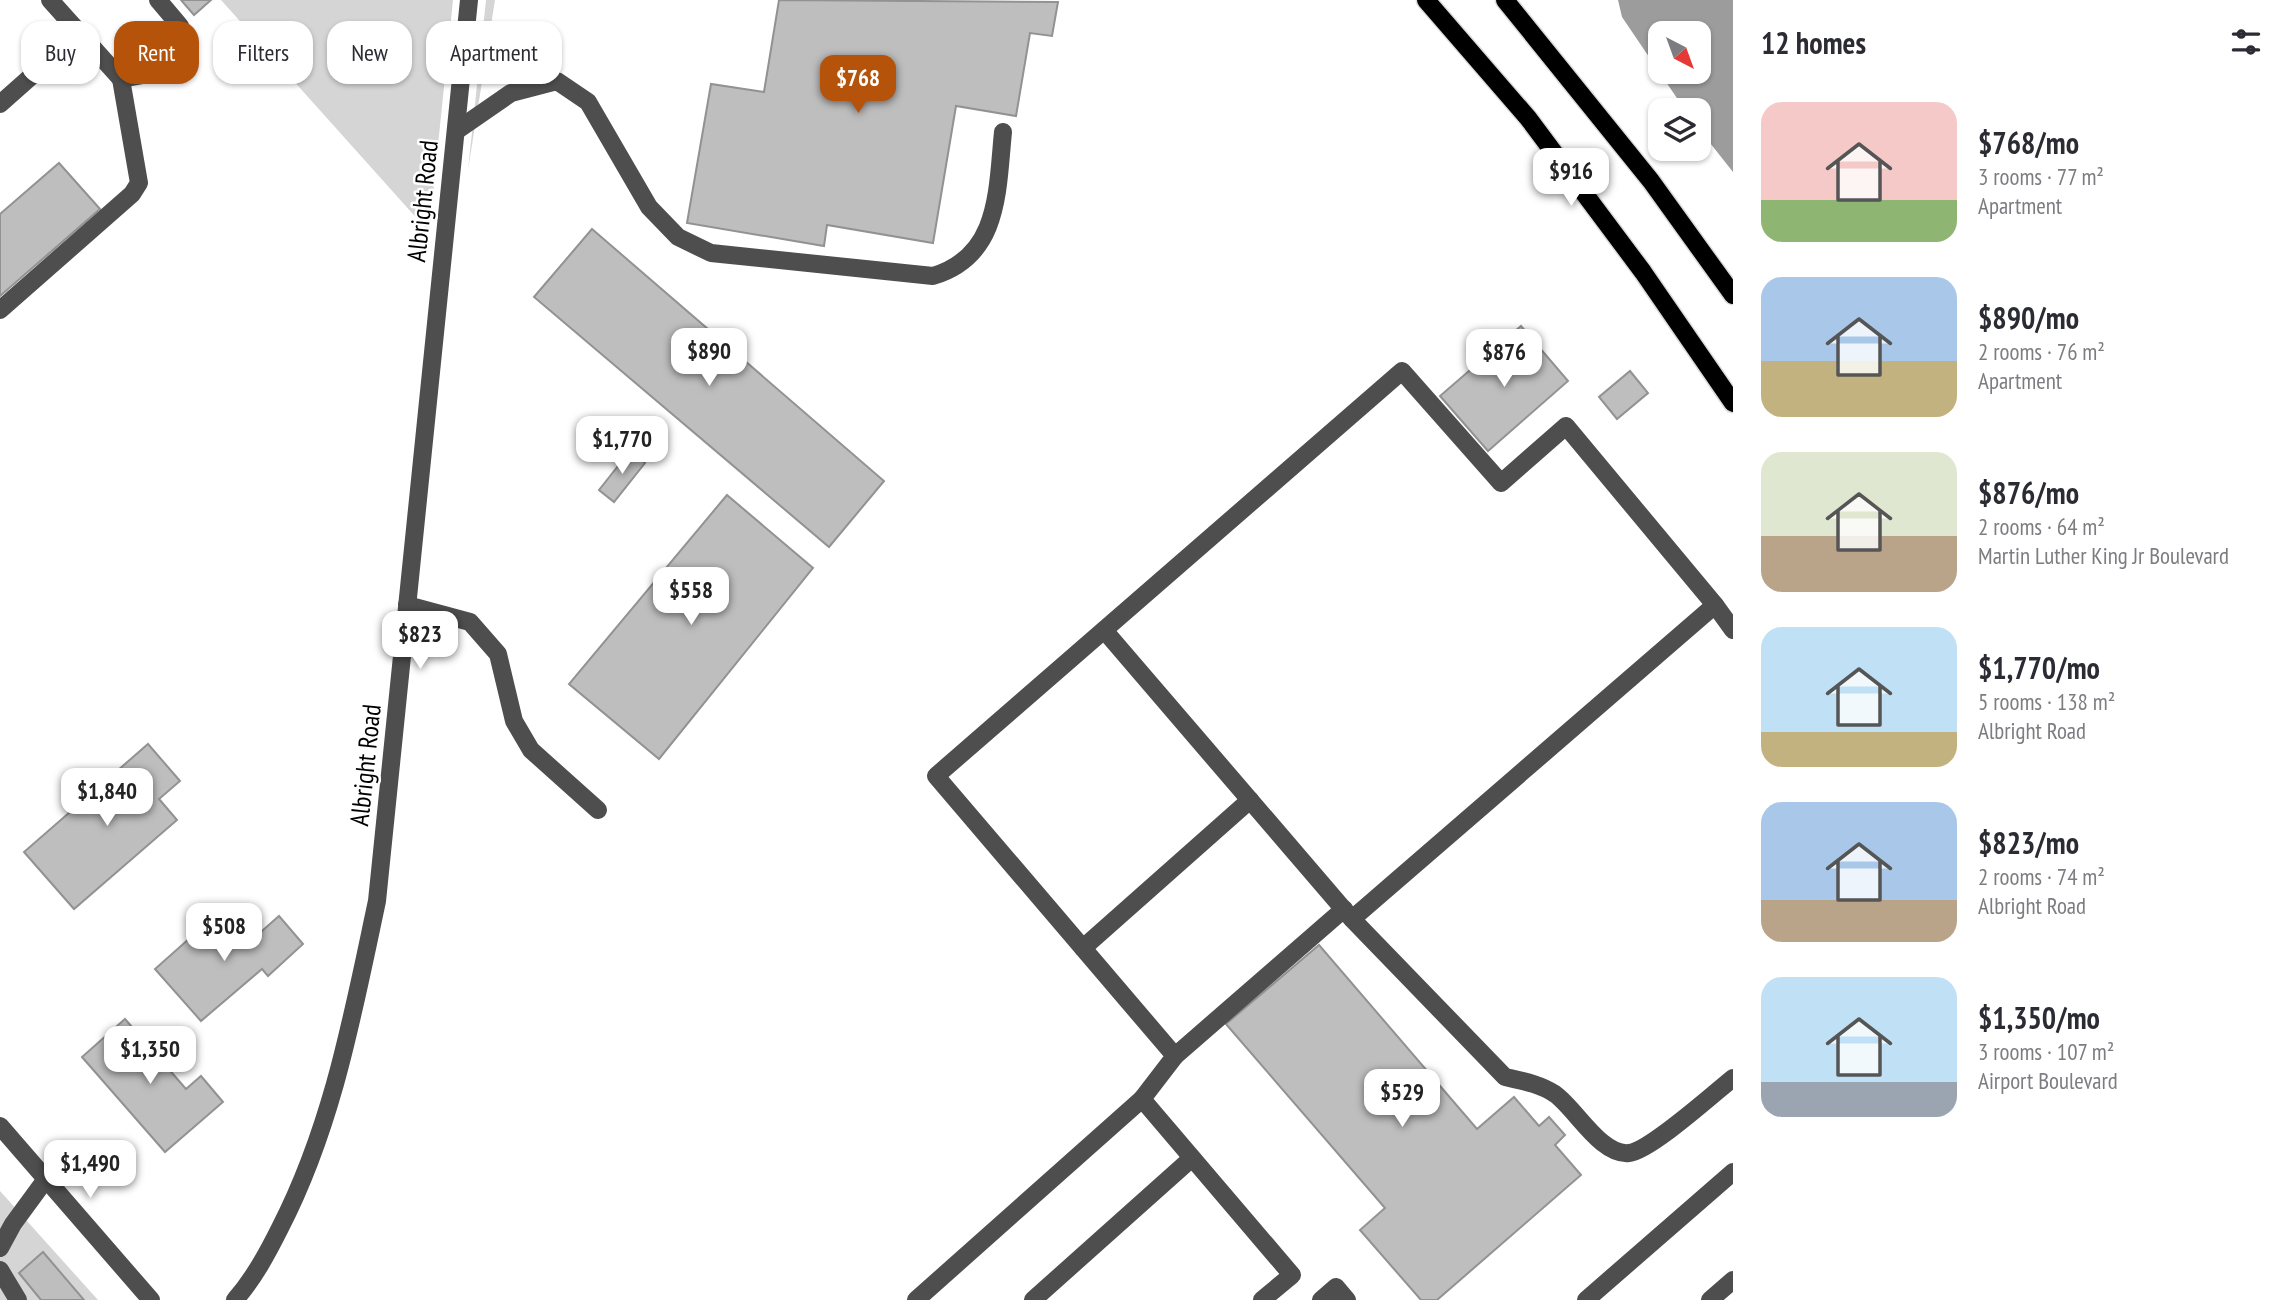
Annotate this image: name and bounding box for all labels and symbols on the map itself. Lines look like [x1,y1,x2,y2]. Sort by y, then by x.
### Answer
north arrow [1648,21,1712,84]
pin: $768 [817,55,899,115]
street label: Albright Road [399,139,445,263]
pin: $916 [1530,148,1612,208]
pin: $890 [668,328,750,388]
pin: $876 [1463,330,1545,389]
pin: $1,770 [565,416,679,476]
pin: $558 [650,568,732,627]
pin: $823 [379,612,461,671]
street label: Albright Road [342,703,388,827]
pin: $1,840 [50,768,164,828]
pin: $508 [183,904,265,963]
pin: $1,350 [93,1026,207,1086]
pin: $529 [1361,1070,1443,1129]
pin: $1,490 [33,1140,147,1200]

